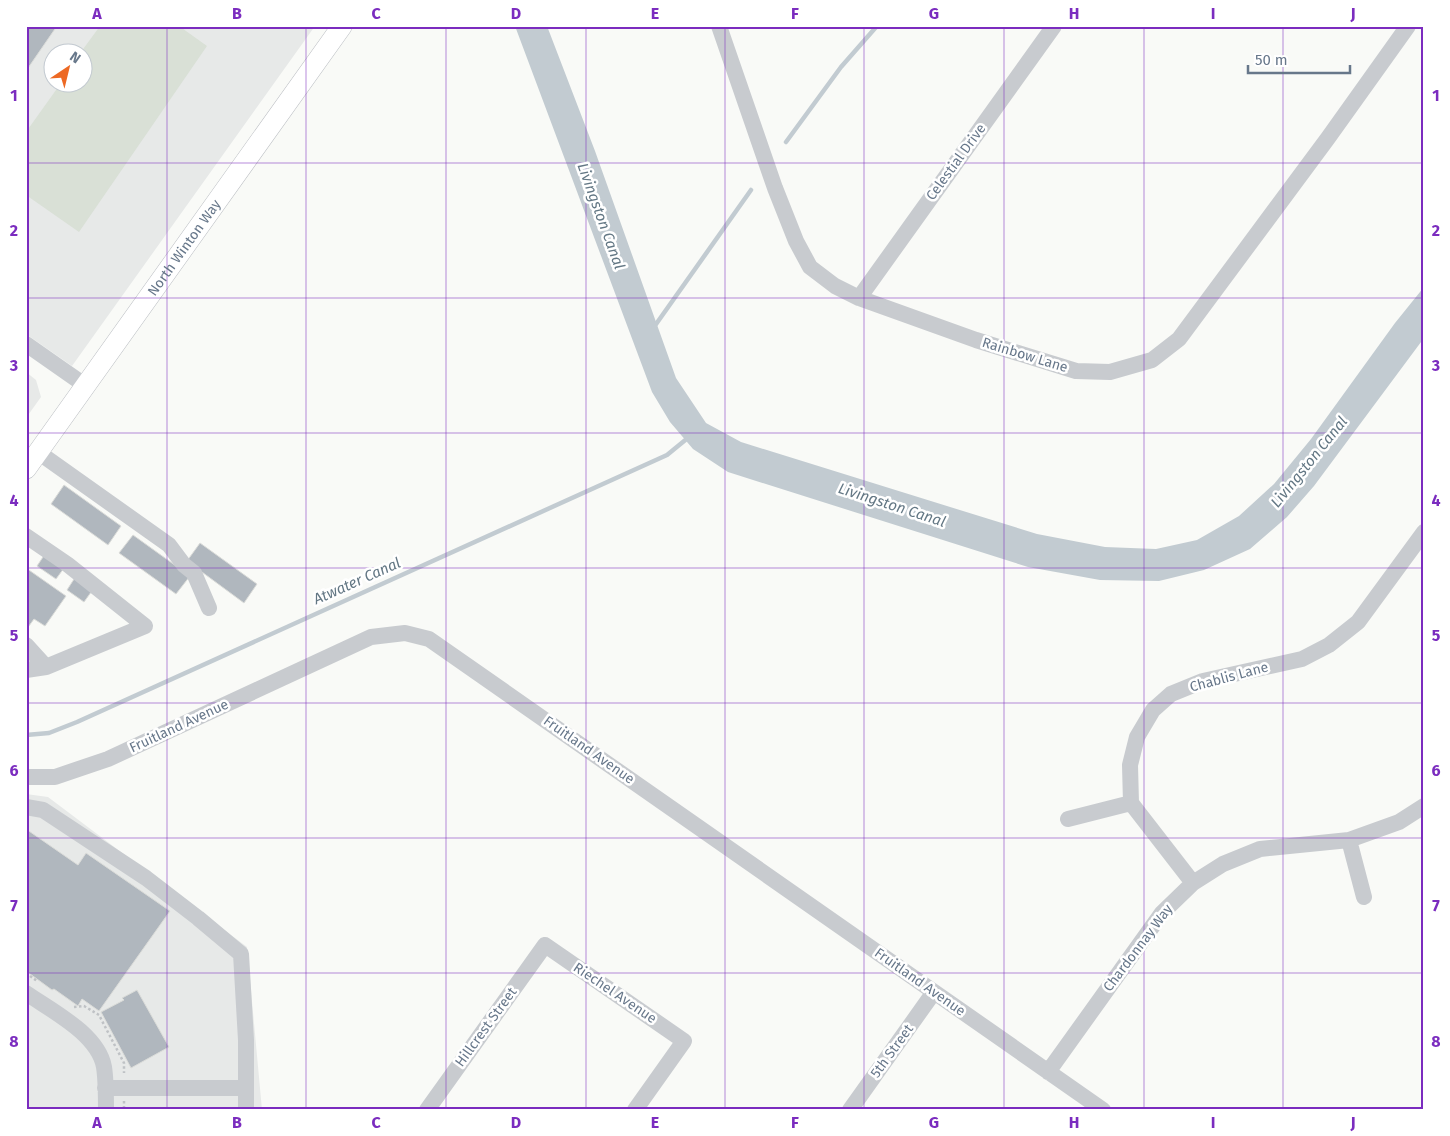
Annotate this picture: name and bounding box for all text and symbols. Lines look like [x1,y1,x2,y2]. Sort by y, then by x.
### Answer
text: A [91,4,102,23]
text: B [232,4,242,23]
text: C [371,4,381,23]
text: D [511,4,521,23]
text: E [651,4,659,23]
text: F [791,4,799,23]
text: G [929,4,939,23]
text: H [1069,4,1079,23]
text: I [1211,4,1215,23]
text: J [1349,4,1356,23]
north arrow [42,42,92,92]
scale bar [1248,42,1350,74]
text: N [66,48,84,67]
text: 50 m [1255,51,1288,69]
text: 1 [10,86,18,105]
text: 1 [1432,86,1440,105]
street label: Celestial Drive [923,120,989,204]
water label: Livingston Canal [573,160,629,272]
street label: North Winton Way [144,196,224,299]
text: 2 [10,221,18,240]
text: 2 [1432,221,1440,240]
street label: Rainbow Lane [980,334,1070,376]
text: 3 [9,356,18,375]
text: 3 [1431,356,1440,375]
water label: Livingston Canal [1267,413,1351,511]
water label: Livingston Canal [836,479,948,531]
text: 4 [9,491,19,510]
text: 4 [1431,491,1441,510]
water label: Atwater Canal [310,554,403,609]
text: 5 [10,626,19,645]
text: 5 [1432,626,1441,645]
street label: Chablis Lane [1188,658,1270,696]
street label: Fruitland Avenue [127,696,231,756]
street label: Fruitland Avenue [540,712,638,788]
text: 6 [9,761,19,780]
text: 6 [1431,761,1441,780]
text: 7 [10,896,18,915]
text: 7 [1432,896,1440,915]
street label: Chardonnay Way [1100,901,1176,995]
street label: Fruitland Avenue [871,944,969,1020]
street label: Riechel Avenue [570,959,660,1027]
street label: Hillcrest Street [451,983,521,1070]
street label: 5th Street [867,1020,918,1081]
text: 8 [9,1032,19,1051]
text: 8 [1431,1032,1441,1051]
text: A [91,1113,102,1132]
text: B [232,1113,242,1132]
text: C [371,1113,381,1132]
text: D [511,1113,521,1132]
text: E [651,1113,659,1132]
text: F [791,1113,799,1132]
text: G [929,1113,939,1132]
text: H [1069,1113,1079,1132]
text: I [1211,1113,1215,1132]
text: J [1349,1113,1356,1132]

